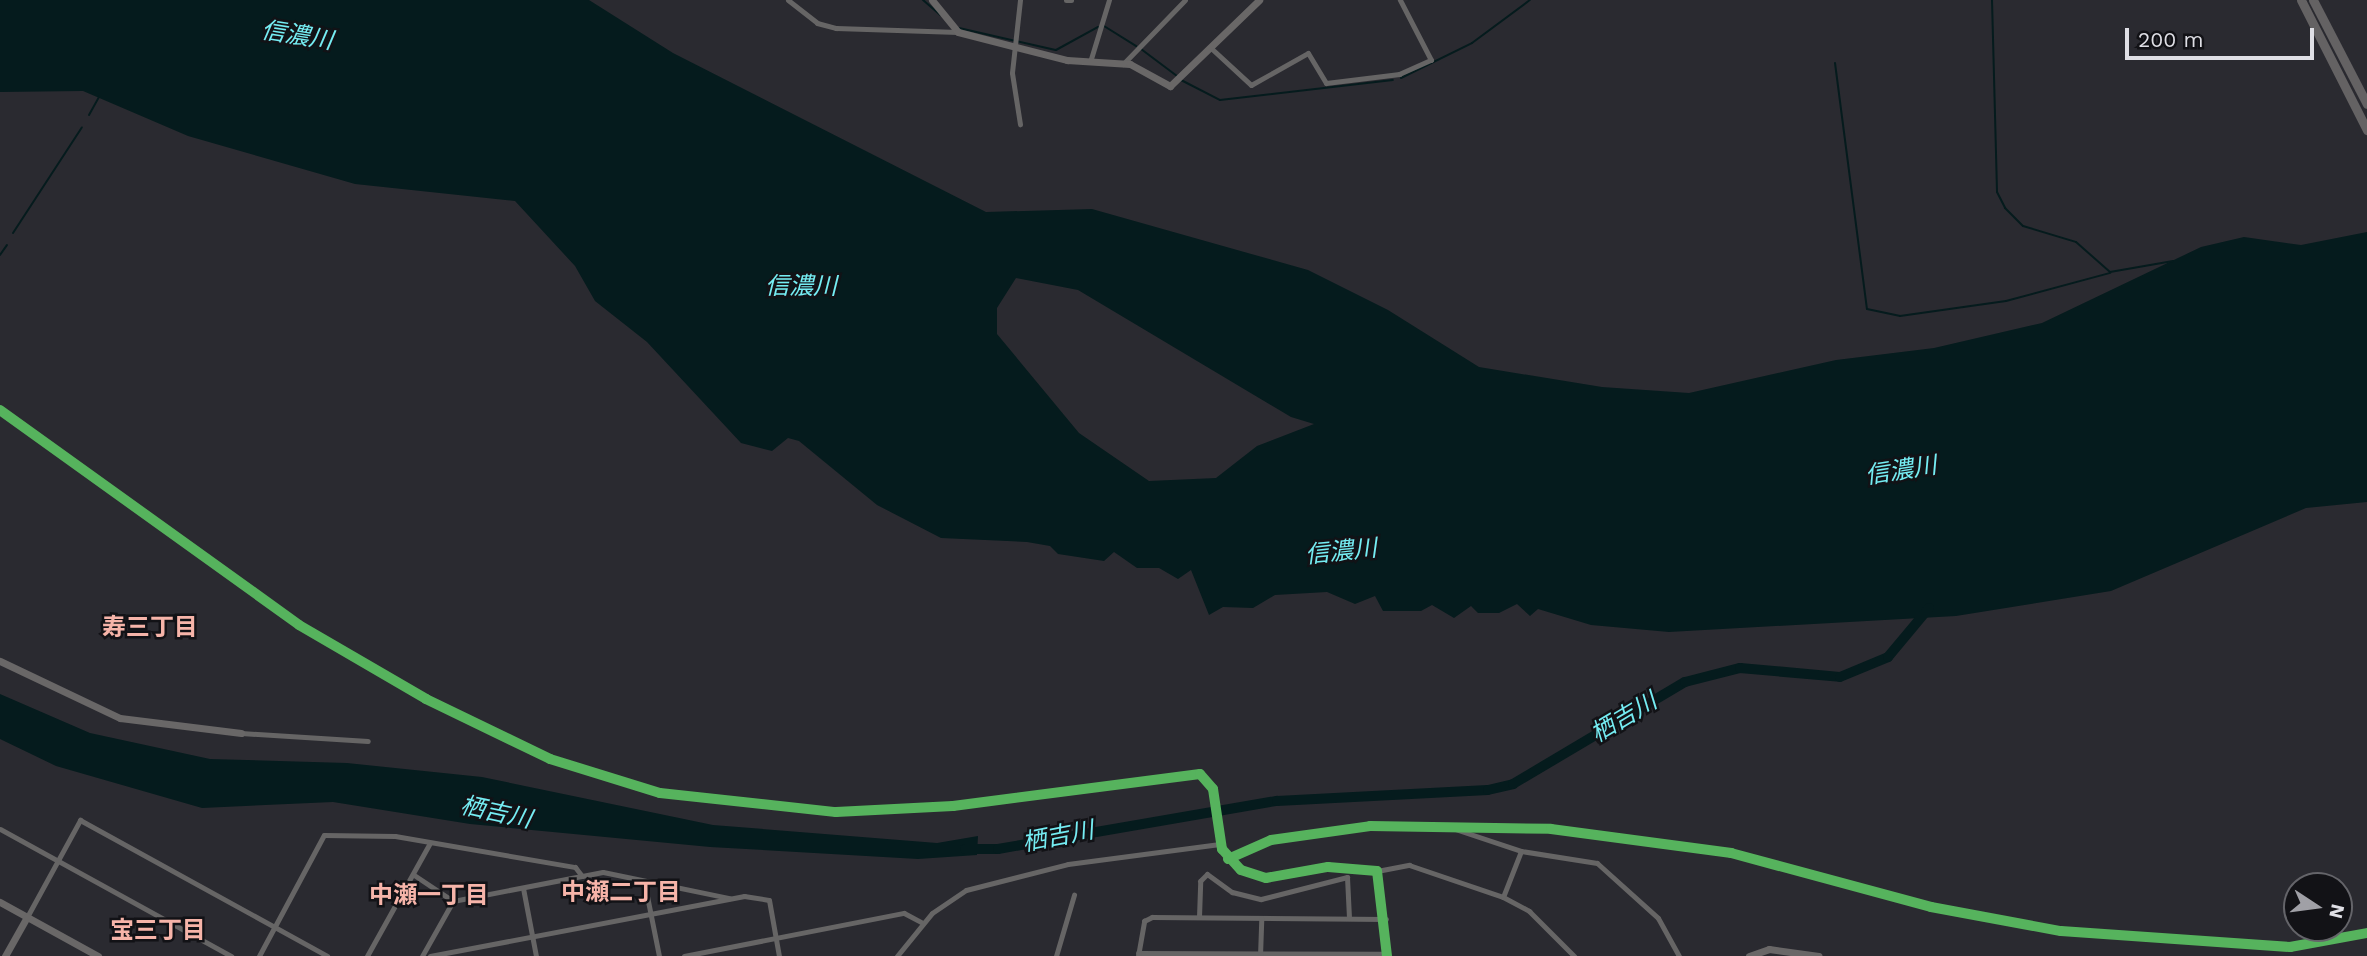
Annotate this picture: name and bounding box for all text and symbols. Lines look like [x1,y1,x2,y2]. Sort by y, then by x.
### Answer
scale bar [2129,14,2318,58]
water label: 信濃川 [259,16,335,56]
text: 200 m [2138,27,2204,52]
water label: 信濃川 [765,273,837,301]
water label: 信濃川 [1863,451,1939,491]
water label: 信濃川 [1304,534,1378,570]
district label: 寿三丁目 [102,614,198,642]
water label: 栖吉川 [1586,687,1662,749]
water label: 栖吉川 [458,791,534,835]
water label: 栖吉川 [1020,816,1096,858]
north arrow [2283,872,2353,942]
district label: 中瀬二丁目 [561,879,681,907]
district label: 中瀬一丁目 [369,882,489,910]
text: N [2324,902,2350,921]
district label: 宝三丁目 [110,917,206,945]

